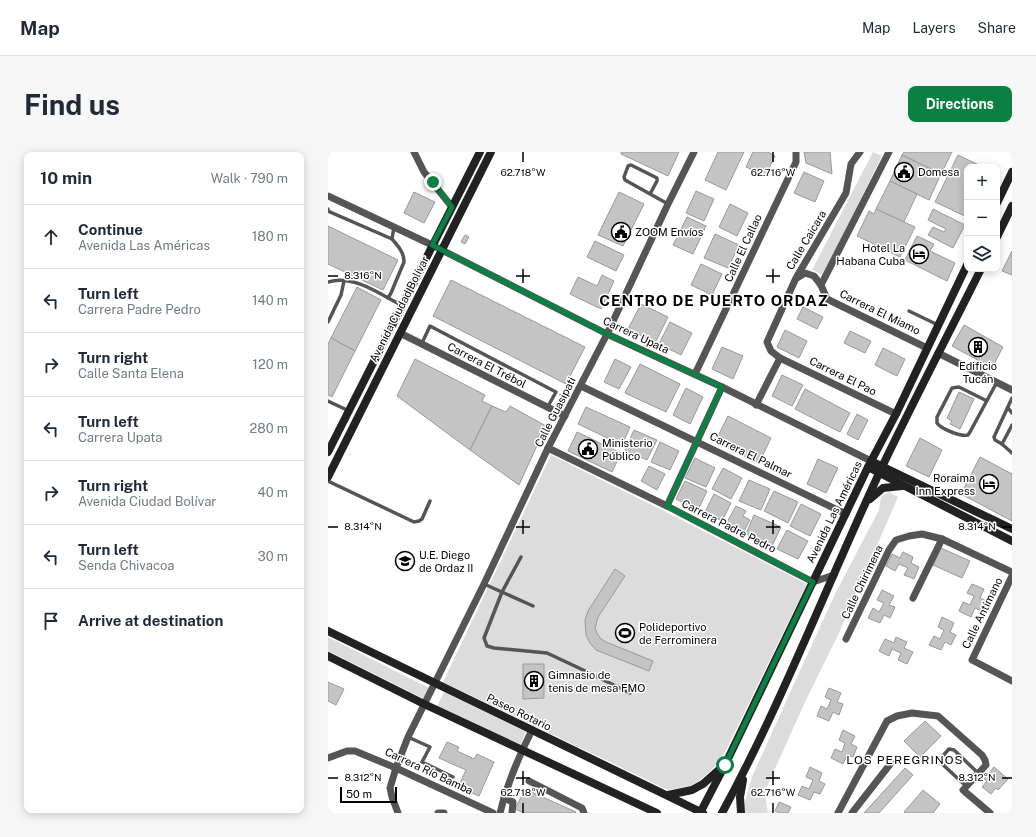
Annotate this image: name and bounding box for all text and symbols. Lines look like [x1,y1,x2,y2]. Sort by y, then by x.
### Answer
text: Map [20,17,60,39]
text: Map [862,20,890,36]
text: Layers [912,20,956,36]
text: Share [978,20,1016,36]
button: Directions [908,86,1012,122]
text: Find us [24,88,120,121]
public building icon: Domesa [893,161,915,183]
map controls [964,164,1000,272]
button: + [964,164,1000,200]
text: 62.718°W [501,166,546,178]
text: 62.716°W [751,166,796,178]
place label: Domesa [918,166,959,178]
text: 10 min [40,168,92,188]
text: Walk · 790 m [211,171,288,186]
route end [424,173,442,191]
button: − [964,200,1000,236]
street label: Calle Caicara [784,208,828,272]
street label: Calle El Callao [722,212,764,284]
text: Continue [78,221,143,238]
public building icon: ZOOM Envíos [610,221,632,243]
icon: ahead [40,226,62,248]
place label: ZOOM Envíos [635,226,704,238]
text: 180 m [252,229,288,244]
button: layers [964,236,1000,272]
text: Avenida Las Américas [78,238,210,253]
place label: Hotel La Habana Cuba [836,242,905,267]
hotel icon: Hotel La Habana Cuba [908,243,930,265]
street label: Avenida Ciudad Bolívar [367,254,431,364]
text: 8.316°N [344,269,382,281]
text: Turn left [78,285,139,302]
street label: Carrera El Miamo [838,287,922,337]
icon: left [40,290,62,312]
district label: CENTRO DE PUERTO ORDAZ [599,292,829,309]
text: 140 m [252,293,288,308]
text: Carrera Padre Pedro [78,302,201,317]
street label: Carrera Upata [601,314,671,356]
building icon: Edificio Tucán [967,336,989,358]
street label: Carrera El Trébol [446,340,528,390]
text: Turn right [78,349,148,366]
icon: right [40,354,62,376]
street label: Carrera El Pao [808,355,878,397]
text: 120 m [253,357,288,372]
place label: Edificio Tucán [959,360,997,385]
text: Calle Santa Elena [78,366,184,381]
street label: Calle Guasipati [532,375,578,449]
text: Turn left [78,413,139,430]
icon: left [40,418,62,440]
text: 280 m [250,421,288,436]
text: Carrera Upata [78,430,163,445]
street label: Carrera El Palmar [708,430,794,480]
place label: Ministerio Público [602,437,653,462]
public building icon: Ministerio Público [577,438,599,460]
street label: Avenida Las Américas [804,459,864,565]
place label: Roraima Inn Express [916,472,975,497]
hotel icon: Roraima Inn Express [978,473,1000,495]
text: Turn right [78,477,148,494]
icon: right [40,482,62,504]
text: 40 m [257,485,288,500]
text: Avenida Ciudad Bolívar [78,494,216,509]
street label: Carrera Padre Pedro [680,497,778,555]
text: 8.314°N [344,520,382,532]
text: 8.314°N [958,520,996,532]
text: Turn left [78,541,139,558]
street label: Calle Chirimena [839,543,885,621]
icon: left [40,546,62,568]
text: 30 m [258,549,288,564]
place label: U.E. Diego de Ordaz II [419,549,473,574]
school or university icon: U.E. Diego de Ordaz II [394,550,416,572]
text: Senda Chivacoa [78,558,174,573]
street label: Calle Antímano [960,575,1004,651]
icon: arrive [40,610,62,632]
text: Arrive at destination [78,612,223,629]
place label: Polideportivo de Ferrominera [639,621,717,646]
sports icon: Polideportivo de Ferrominera [614,622,636,644]
place label: Gimnasio de tenis de mesa FMO [548,669,645,694]
building icon: Gimnasio de tenis de mesa FMO [523,670,545,692]
street label: Paseo Rotario [485,691,553,733]
street label: Carrera Río Bamba [383,745,475,797]
district label: LOS PEREGRINOS [846,753,964,767]
route start [716,756,734,774]
text: 8.312°N [344,771,382,783]
text: 8.312°N [958,771,996,783]
scale bar [340,785,397,804]
text: 62.718°W [501,786,546,798]
text: 62.716°W [751,786,796,798]
text: 50 m [346,788,372,800]

